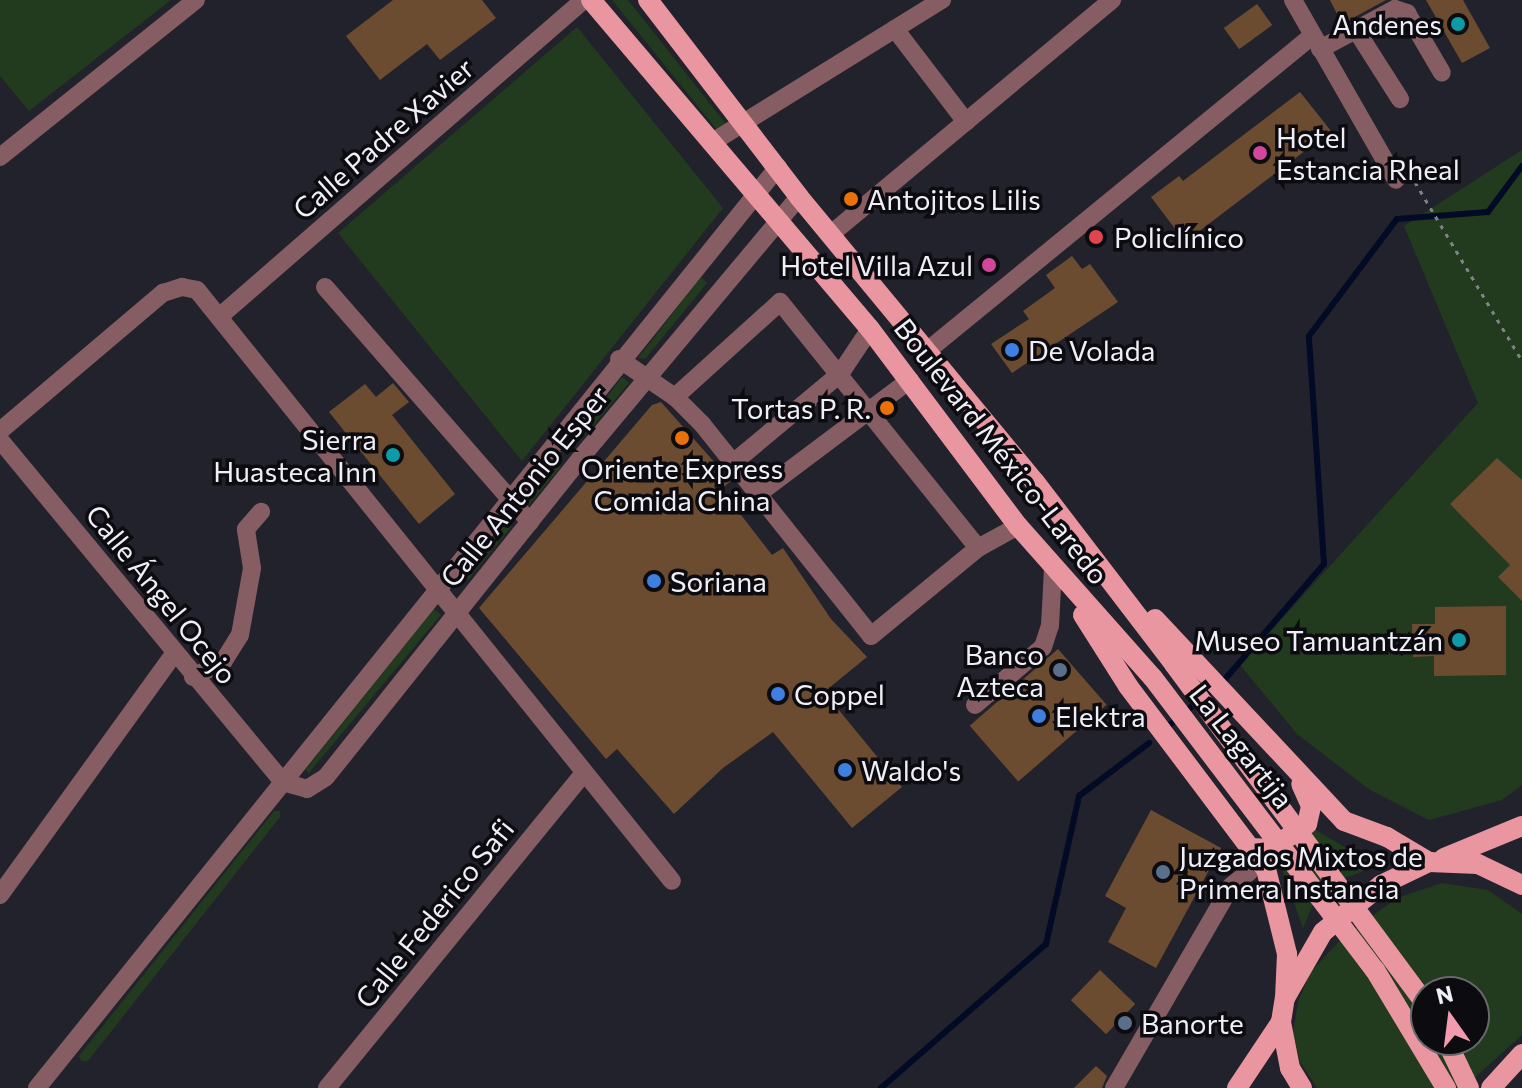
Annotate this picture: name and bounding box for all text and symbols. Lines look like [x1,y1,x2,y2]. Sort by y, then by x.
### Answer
place label: Andenes [1332,7,1442,41]
marker: Andenes [1449,15,1467,33]
street label: Calle Padre Xavier [286,50,480,226]
place label: Hotel Estancia Rheal [1276,120,1460,186]
marker: Hotel Estancia Rheal [1251,144,1269,162]
place label: Antojitos Lilis [867,182,1041,216]
marker: Antojitos Lilis [842,190,860,208]
place label: Policlínico [1114,220,1244,254]
marker: Policlínico [1085,226,1107,248]
place label: Hotel Villa Azul [780,248,973,282]
marker: Hotel Villa Azul [980,256,998,274]
street label: Boulevard México-Laredo [888,311,1116,591]
place label: De Volada [1028,333,1155,367]
marker: De Volada [1003,341,1021,359]
street label: Calle Antonio Esper [433,379,615,593]
place label: Tortas P. R. [731,391,871,425]
marker: Tortas P. R. [878,399,896,417]
place label: Sierra Huasteca Inn [213,422,377,488]
marker: Oriente Express Comida China [673,429,691,447]
marker: Sierra Huasteca Inn [384,446,402,464]
place label: Oriente Express Comida China [581,451,783,517]
street label: Calle Ángel Ocejo [79,498,245,690]
place label: Soriana [670,564,767,598]
marker: Soriana [645,572,663,590]
place label: Museo Tamuantzán [1194,623,1443,657]
marker: Museo Tamuantzán [1450,631,1468,649]
place label: Banco Azteca [956,637,1044,703]
marker: Banco Azteca [1051,661,1069,679]
place label: Coppel [794,677,885,711]
street label: La Lagartija [1183,677,1301,815]
marker: Coppel [769,685,787,703]
place label: Elektra [1055,699,1146,733]
marker: Elektra [1030,707,1048,725]
place label: Waldo's [861,753,961,787]
marker: Waldo's [836,761,854,779]
street label: Calle Federico Safi [348,812,520,1014]
place label: Juzgados Mixtos de Primera Instancia [1179,839,1423,905]
marker: Juzgados Mixtos de Primera Instancia [1154,863,1172,881]
north arrow [1410,976,1490,1056]
text: N [1433,979,1456,1009]
place label: Banorte [1141,1006,1244,1040]
marker: Banorte [1116,1014,1134,1032]

